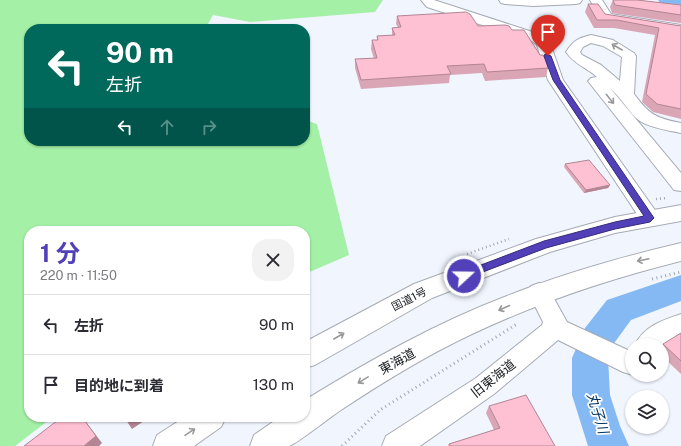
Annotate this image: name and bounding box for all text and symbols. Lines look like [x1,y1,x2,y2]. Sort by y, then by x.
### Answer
pin [531,15,565,56]
icon: arrive [537,21,559,43]
text: 90 m [106,36,174,69]
icon: left [40,40,92,92]
one-way arrow [611,42,623,50]
text: 左折 [106,74,142,95]
one-way arrow [606,93,615,104]
icon: left [114,116,136,138]
icon: ahead [156,116,178,138]
icon: right [198,116,220,138]
text: 1 分 [40,239,80,267]
button: close [252,239,294,281]
position arrow [443,255,485,297]
one-way arrow [637,257,650,265]
text: 220 m · 11:50 [40,268,117,283]
street label: 国道1号 [390,285,428,313]
one-way arrow [498,305,510,312]
icon: left [40,314,62,336]
text: 90 m [259,316,294,333]
text: 左折 [74,317,104,334]
one-way arrow [333,332,345,340]
map controls [625,338,669,434]
button: search [625,338,669,382]
street label: 東海道 [377,345,418,377]
street label: 旧東海道 [468,356,518,400]
icon: arrive [40,374,62,396]
text: 130 m [253,376,294,393]
one-way arrow [357,376,369,384]
text: 目的地に到着 [74,377,164,394]
button: layers [625,390,669,434]
water label: 丸子川 [584,391,612,437]
one-way arrow [184,427,196,435]

